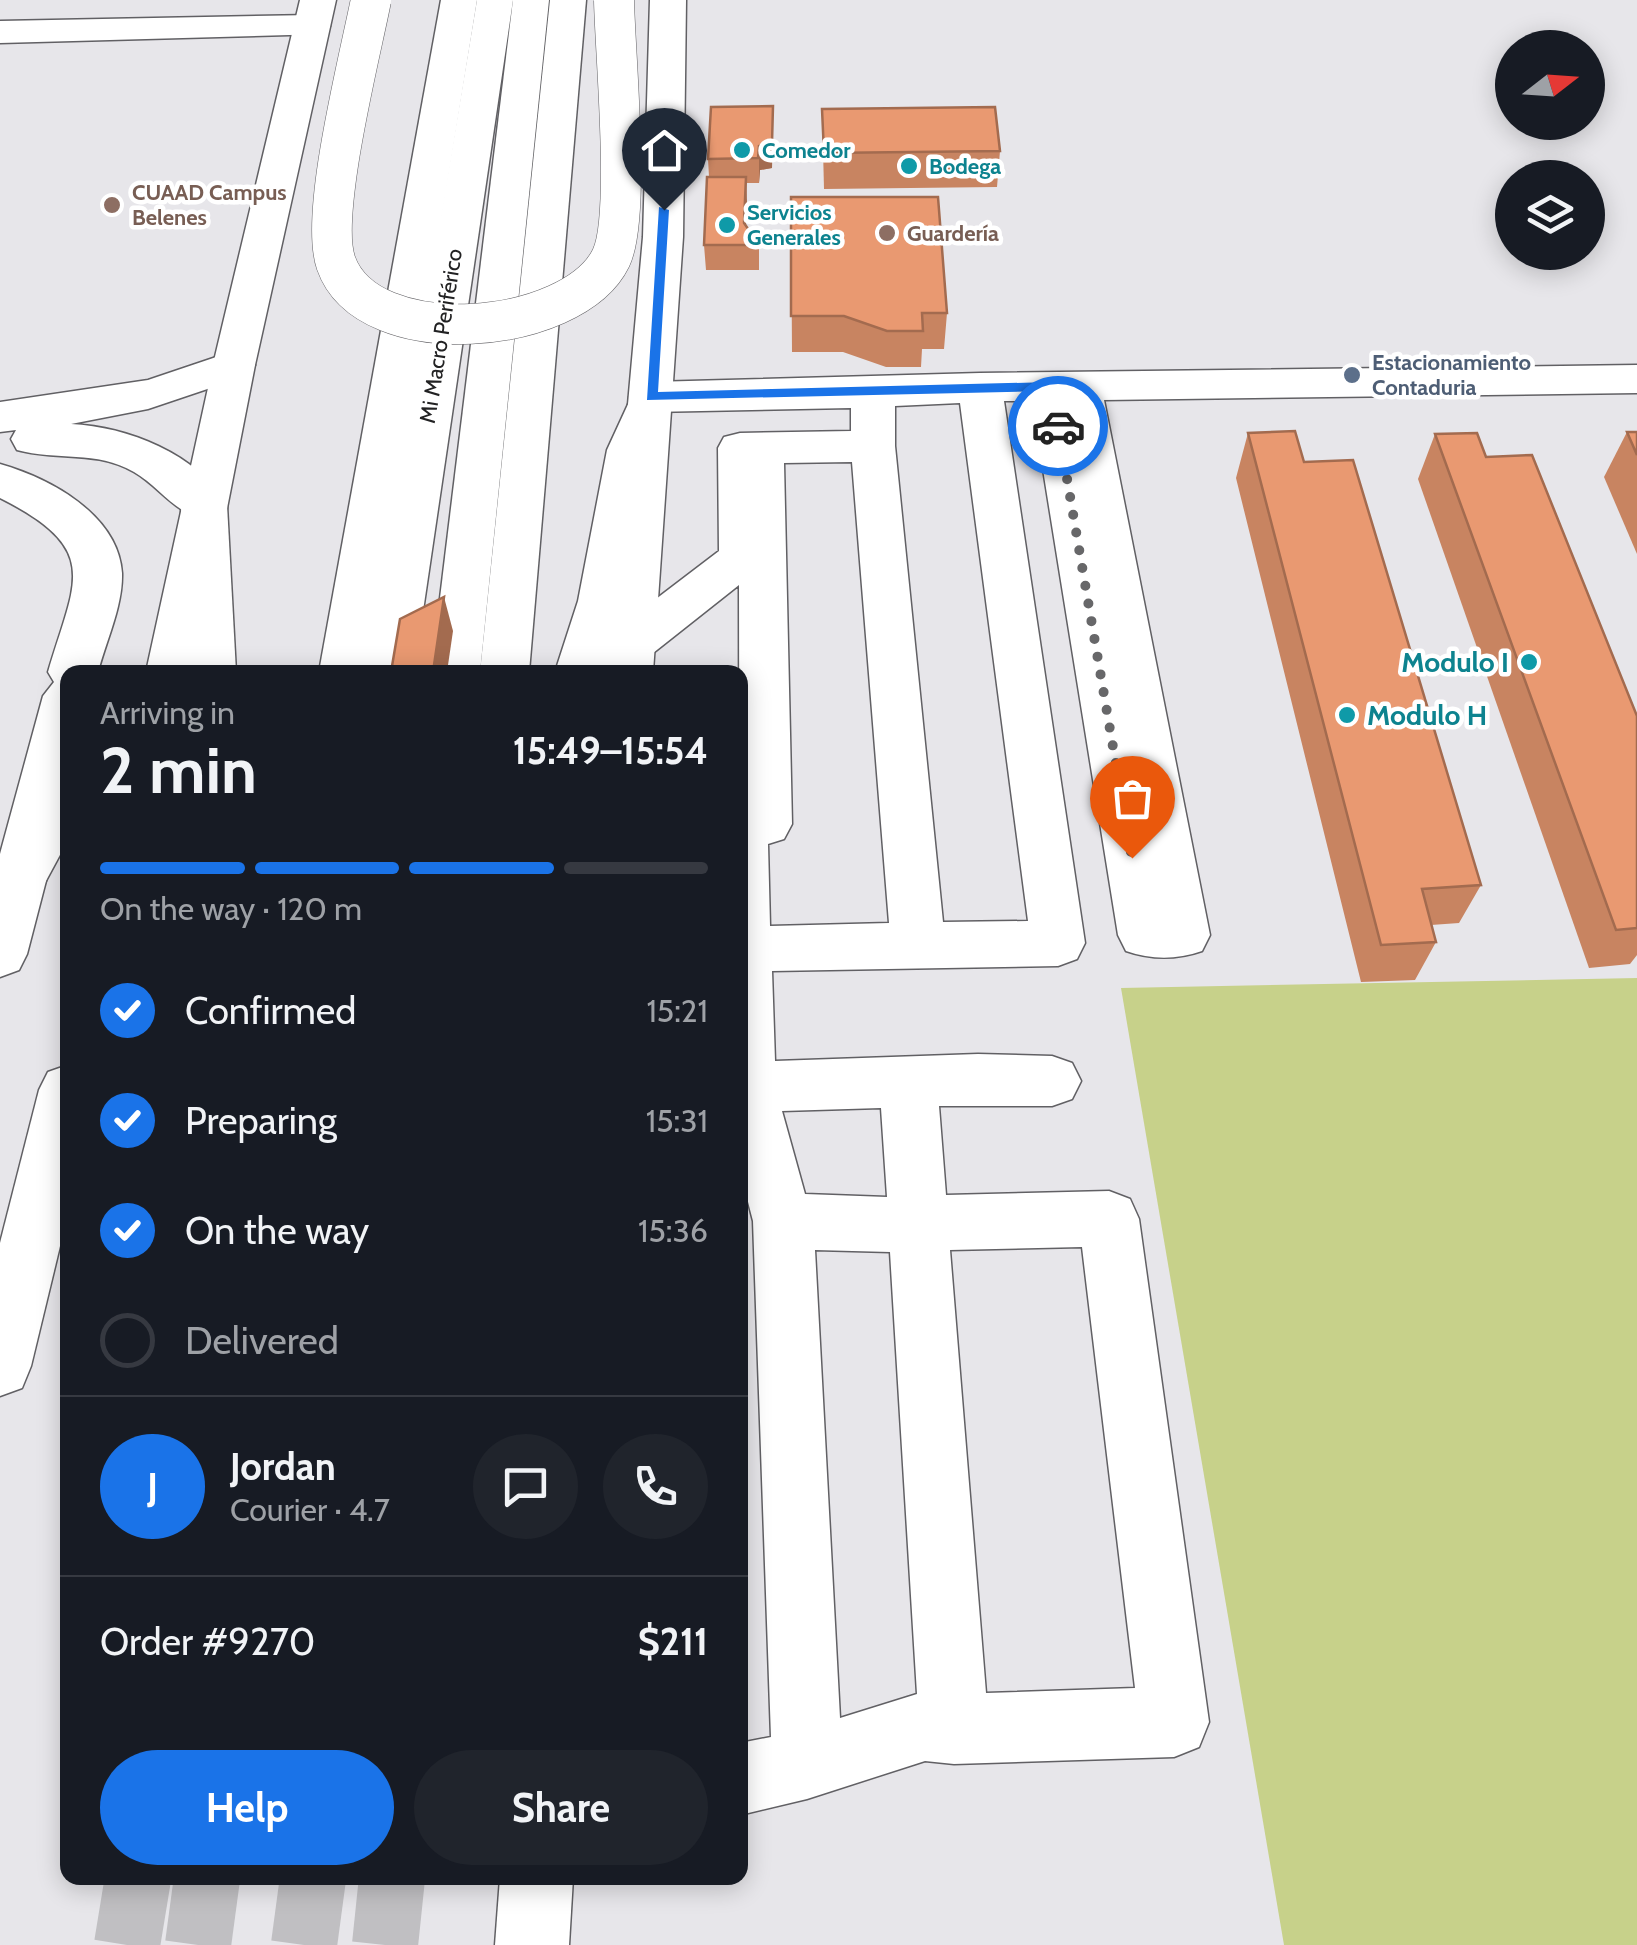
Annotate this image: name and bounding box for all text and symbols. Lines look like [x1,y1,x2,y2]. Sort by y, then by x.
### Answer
north arrow [1495,30,1605,140]
map controls [1495,30,1605,270]
pin [622,108,707,211]
icon: home [637,123,692,178]
place label: Comedor [762,137,851,164]
marker: Comedor [731,139,753,161]
place label: Bodega [929,153,1001,180]
marker: Bodega [898,155,920,177]
button: layers [1495,160,1605,270]
place label: CUAAD Campus Belenes [132,179,287,231]
marker: CUAAD Campus Belenes [101,194,123,216]
place label: Servicios Generales [747,199,841,251]
marker: Servicios Generales [716,214,738,236]
place label: Guardería [907,220,999,247]
marker: Guardería [876,222,898,244]
street label: Mi Macro Periférico [414,247,468,425]
place label: Estacionamiento Contaduria [1372,349,1531,401]
marker: Estacionamiento Contaduria [1341,364,1363,386]
courier [1008,376,1108,476]
icon: car [1031,399,1086,454]
place label: Modulo I [1401,645,1509,679]
marker: Modulo I [1518,651,1540,673]
text: Arriving in [100,693,235,732]
place label: Modulo H [1367,698,1487,732]
marker: Modulo H [1336,704,1358,726]
text: 15:49–15:54 [513,727,708,774]
text: 2 min [100,730,257,809]
pin [1090,756,1175,859]
icon: bag [1105,771,1160,826]
text: On the way · 120 m [100,889,362,928]
icon: check [100,983,155,1038]
text: Confirmed [185,987,356,1034]
text: 15:21 [646,991,708,1030]
icon: check [100,1093,155,1148]
text: Preparing [185,1097,337,1144]
text: 15:31 [646,1101,708,1140]
icon: check [100,1203,155,1258]
text: On the way [185,1207,369,1254]
text: 15:36 [638,1211,708,1250]
text: Delivered [185,1317,339,1364]
button: chat [473,1434,578,1539]
button: phone [603,1434,708,1539]
text: Jordan [230,1443,336,1490]
text: J [147,1463,158,1510]
text: Courier · 4.7 [230,1490,390,1529]
text: Order #9270 [100,1618,315,1665]
text: $211 [638,1618,708,1665]
button: Help [100,1750,394,1865]
button: Share [414,1750,708,1865]

